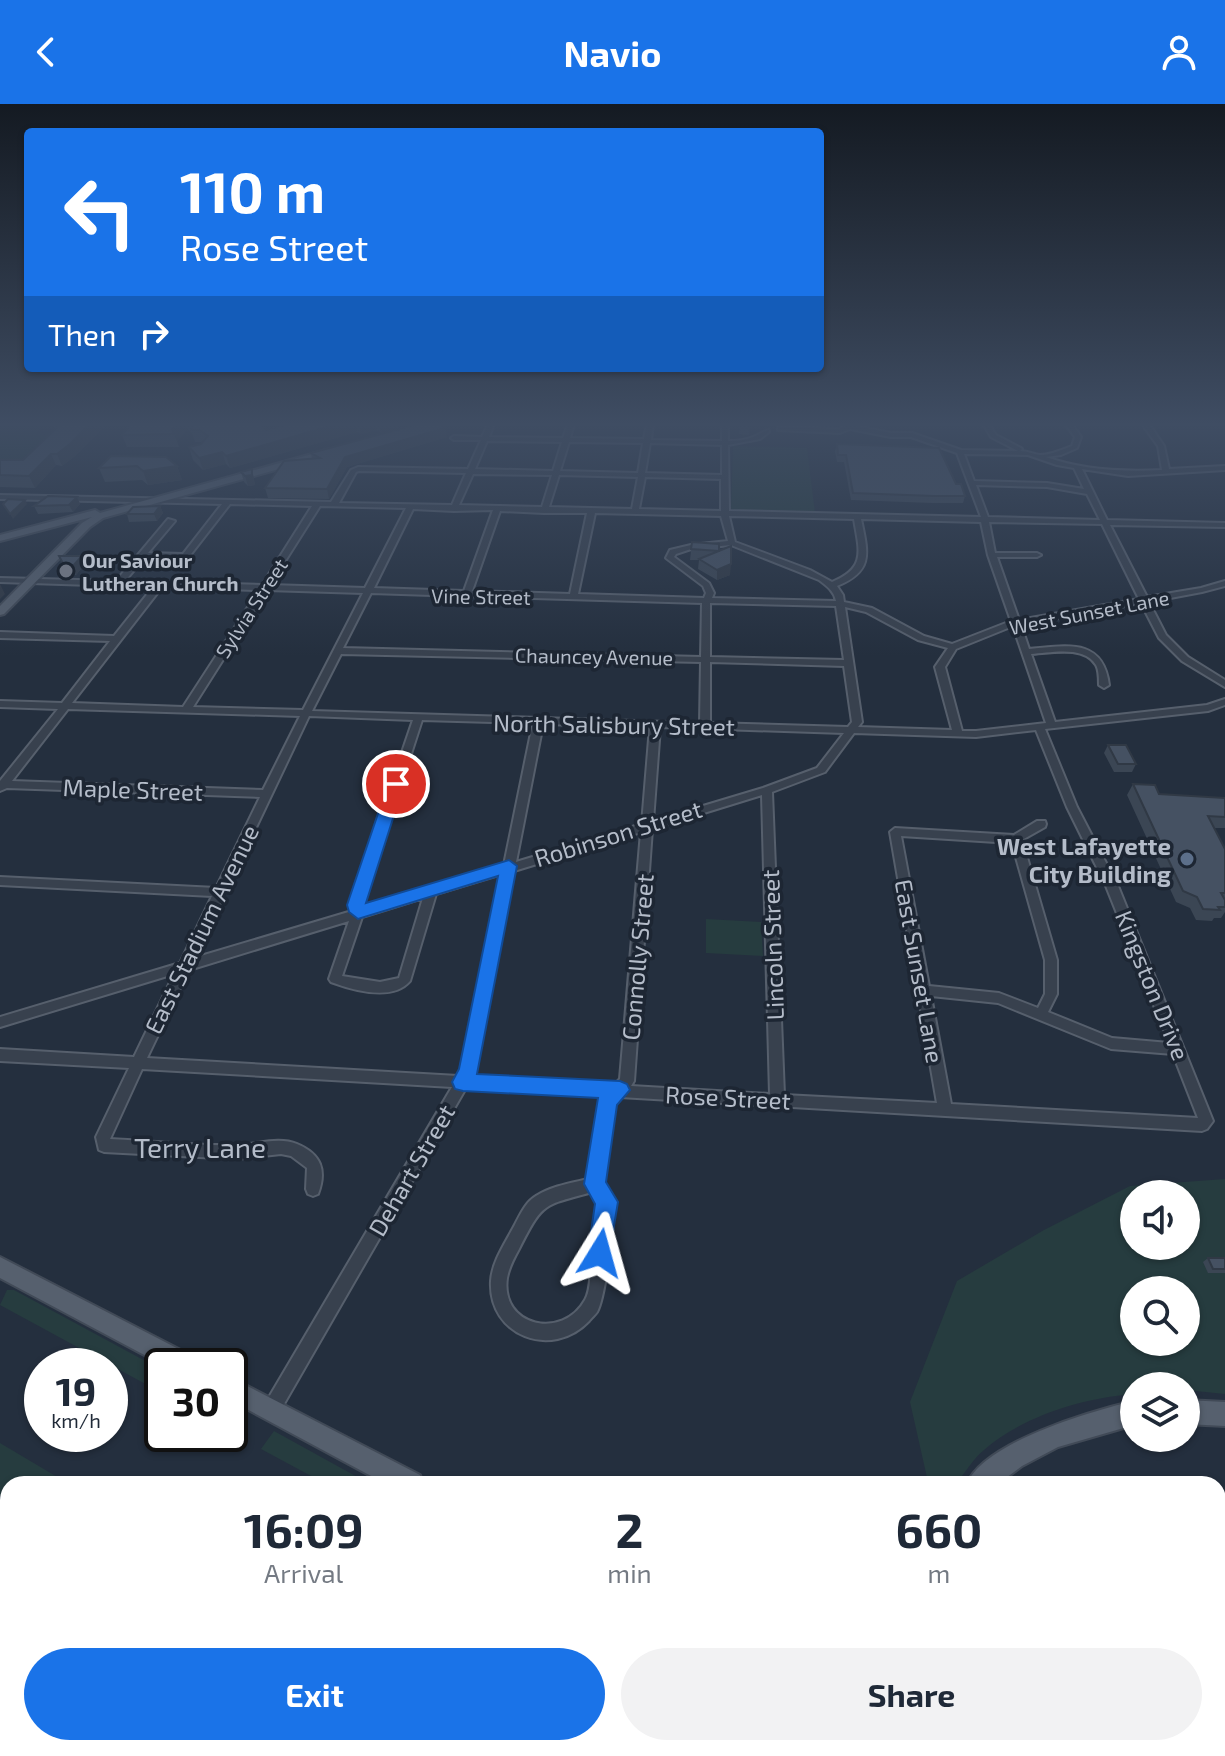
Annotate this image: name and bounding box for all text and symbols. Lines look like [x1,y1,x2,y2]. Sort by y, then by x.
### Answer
icon: back [24,30,68,74]
icon: person [1157,30,1201,74]
text: Navio [564,31,661,74]
text: 110 m [180,157,325,224]
icon: left [48,160,152,264]
text: Rose Street [180,225,368,268]
icon: right [132,312,176,356]
text: Then [48,316,116,352]
place label: Our Saviour Lutheran Church [82,548,239,595]
street label: Sylvia Street [210,553,292,662]
marker: Our Saviour Lutheran Church [57,562,75,580]
street label: Vine Street [431,583,531,609]
street label: West Sunset Lane [1007,585,1171,639]
street label: Chauncey Avenue [515,643,673,669]
street label: North Salisbury Street [493,707,735,741]
pin [362,750,430,818]
icon: arrive [374,762,418,806]
street label: Maple Street [62,772,204,806]
street label: Robinson Street [531,794,705,872]
street label: East Stadium Avenue [138,820,264,1038]
place label: West Lafayette City Building [997,831,1171,888]
marker: West Lafayette City Building [1178,850,1196,868]
street label: Lincoln Street [755,869,789,1021]
street label: Connolly Street [615,873,659,1041]
street label: East Sunset Lane [890,877,950,1065]
street label: Kingston Drive [1110,906,1196,1064]
street label: Rose Street [665,1079,791,1115]
street label: Dehart Street [362,1099,460,1241]
street label: Terry Lane [134,1130,266,1164]
map controls [1120,1180,1200,1452]
button: sound [1120,1180,1200,1260]
position arrow [558,1211,642,1295]
button: search [1120,1276,1200,1356]
speed limit sign: 30 [144,1348,248,1452]
text: 19 [56,1366,96,1414]
button: layers [1120,1372,1200,1452]
text: km/h [51,1408,101,1432]
text: 16:09 [244,1500,364,1558]
text: 2 [616,1500,643,1558]
text: 660 [895,1500,982,1558]
text: Arrival [264,1557,343,1588]
text: min [607,1557,652,1588]
text: m [927,1557,950,1588]
button: Exit [24,1648,605,1740]
button: Share [621,1648,1202,1740]

